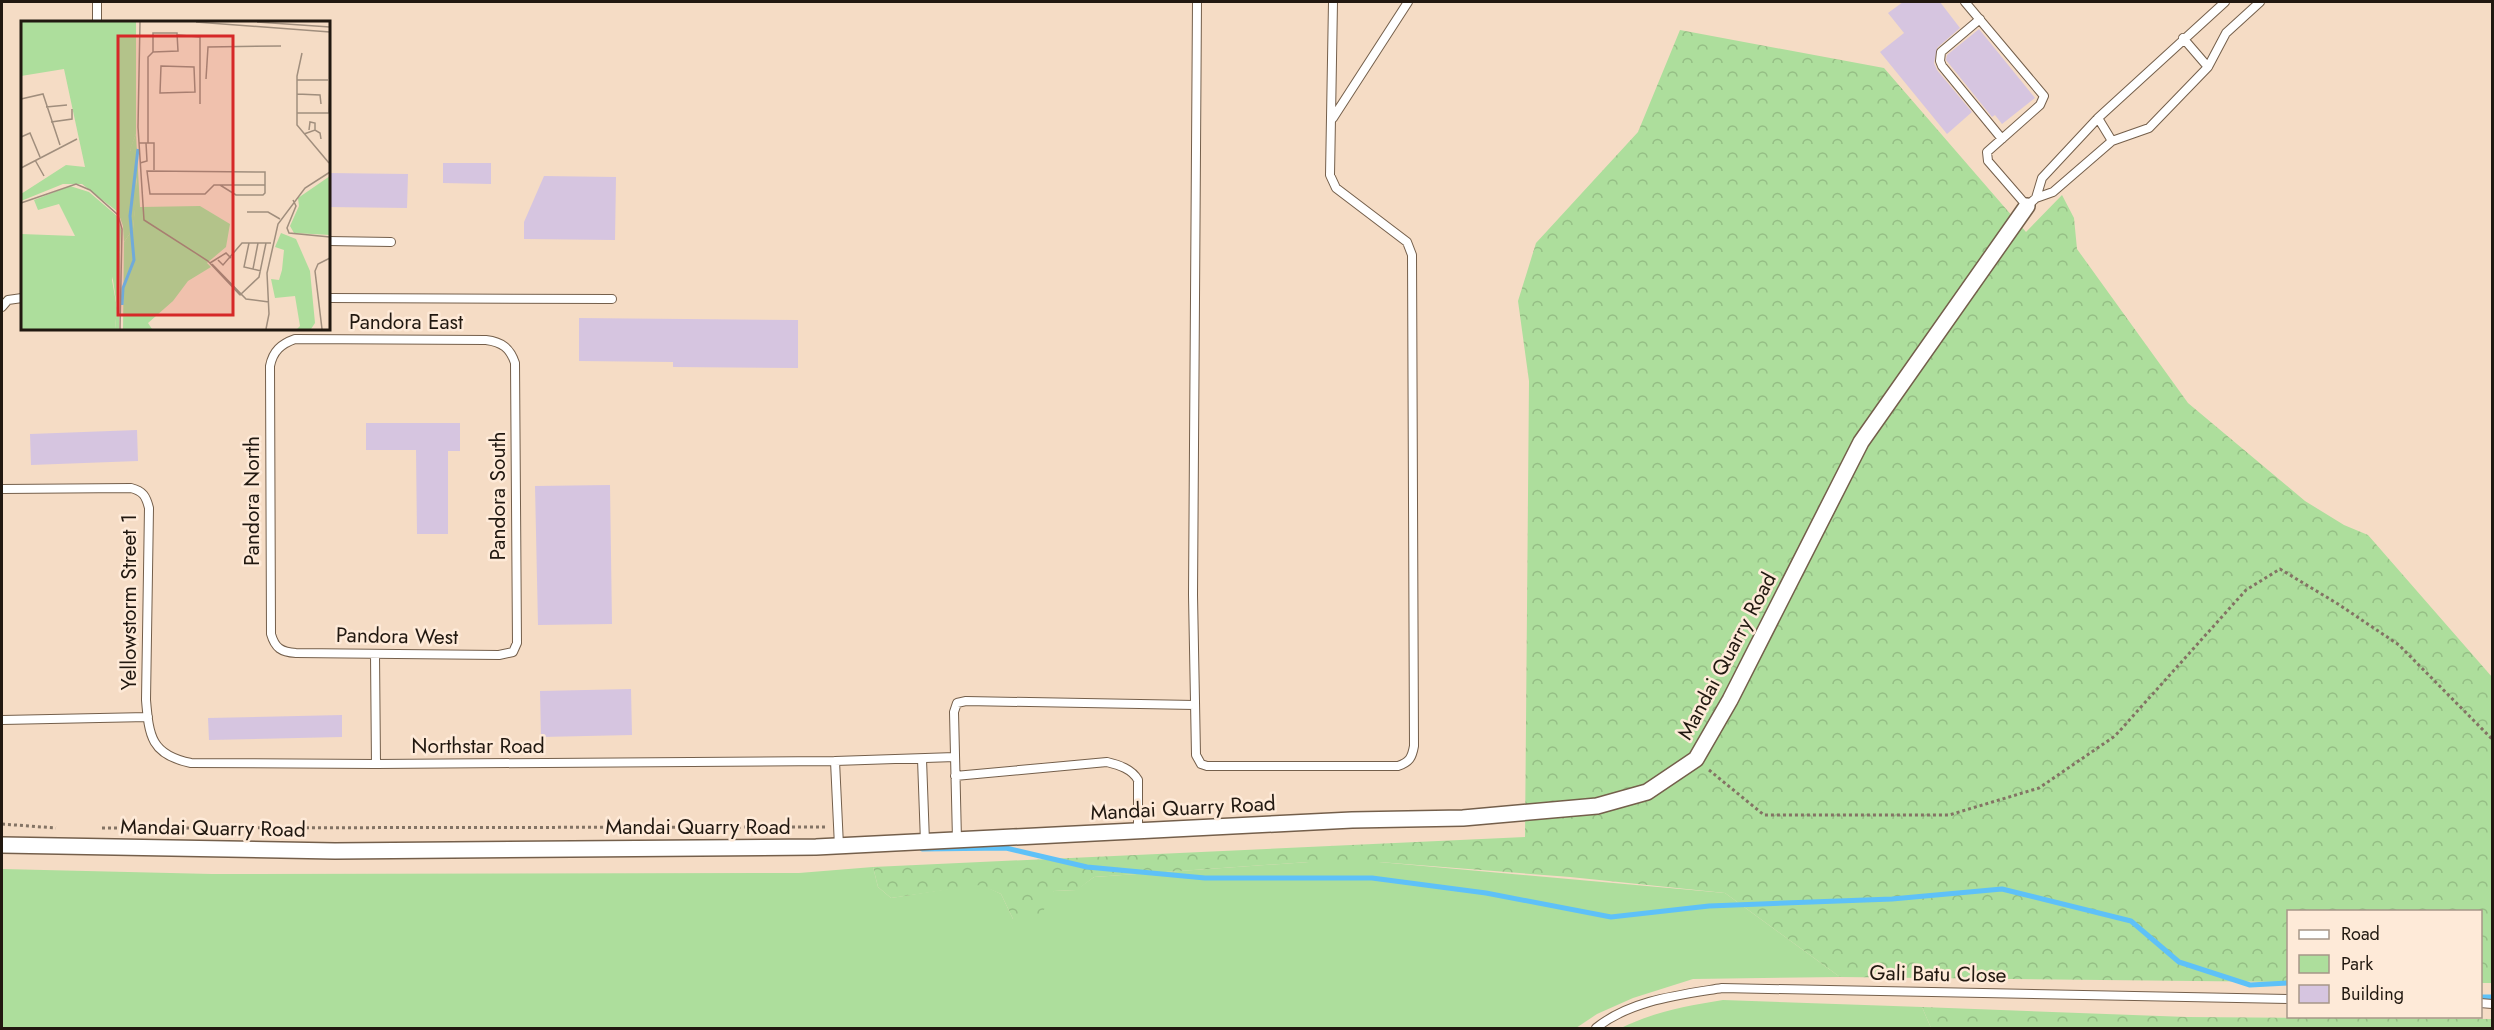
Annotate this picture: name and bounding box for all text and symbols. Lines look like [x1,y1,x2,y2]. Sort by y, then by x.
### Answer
inset map [21,21,330,330]
street label: Pandora East [349,307,463,337]
street label: Pandora South [483,431,513,561]
street label: Pandora North [237,436,267,566]
street label: Yellowstorm Street 1 [114,514,144,690]
street label: Mandai Quarry Road [1670,567,1784,745]
street label: Pandora West [336,620,458,652]
street label: Northstar Road [411,731,545,761]
street label: Mandai Quarry Road [1090,788,1276,828]
street label: Mandai Quarry Road [120,811,306,845]
street label: Mandai Quarry Road [605,812,791,842]
legend [2287,910,2482,1018]
text: Road [2341,921,2380,947]
text: Park [2341,951,2373,977]
street label: Gali Batu Close [1869,958,2007,990]
text: Building [2341,981,2404,1007]

